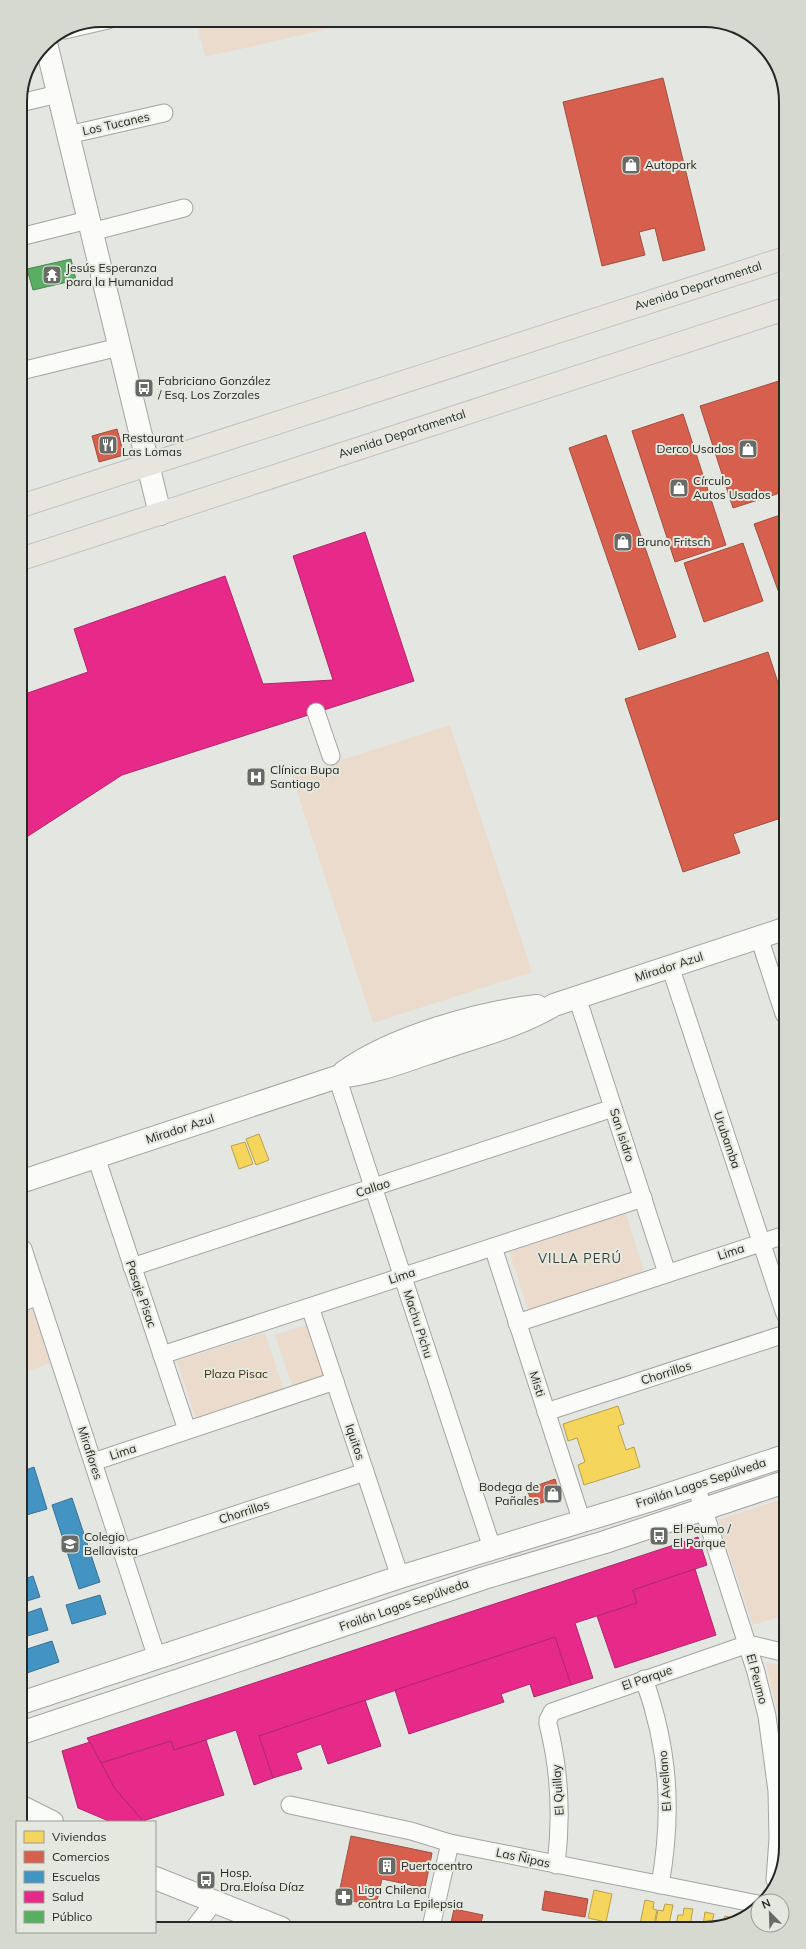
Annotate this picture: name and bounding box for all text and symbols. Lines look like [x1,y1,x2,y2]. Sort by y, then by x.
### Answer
street label: Los Tucanes [81,109,151,139]
shop icon: Autopark [620,154,642,176]
place label: Autopark [645,157,697,172]
street label: Avenida Departamental [632,258,763,313]
place label: Jesús Esperanza para la Humanidad [66,260,174,289]
temple icon: Jesús Esperanza para la Humanidad [41,264,63,286]
place label: Fabriciano González / Esq. Los Zorzales [157,373,271,402]
bus stop icon: Fabriciano González / Esq. Los Zorzales [133,377,155,399]
street label: Avenida Departamental [336,406,467,461]
place label: Restaurant Las Lomas [122,430,184,459]
restaurant icon: Restaurant Las Lomas [97,434,119,456]
shop icon: Derco Usados [737,438,759,460]
place label: Derco Usados [657,441,734,456]
place label: Círculo Autos Usados [693,473,771,502]
shop icon: Círculo Autos Usados [668,477,690,499]
shop icon: Bruno Fritsch [612,531,634,553]
place label: Bruno Fritsch [637,534,710,549]
place label: Clínica Bupa Santiago [270,762,340,791]
hospital icon: Clínica Bupa Santiago [245,766,267,788]
street label: Mirador Azul [633,948,705,985]
street label: San Isidro [607,1106,638,1163]
street label: Urubamba [711,1109,744,1170]
street label: Mirador Azul [144,1110,216,1147]
street label: Callao [354,1175,392,1200]
street label: Lima [716,1240,746,1263]
district label: VILLA PERÚ [538,1250,622,1266]
street label: Pasaje Pisac [123,1258,160,1329]
street label: Lima [387,1264,417,1287]
street label: Machu Pichu [400,1288,437,1360]
street label: Chorrillos [639,1357,693,1388]
park label: Plaza Pisac [204,1366,268,1381]
street label: Misti [526,1369,549,1399]
street label: Iquitos [342,1422,369,1462]
street label: Miraflores [75,1424,106,1481]
street label: Lima [108,1440,138,1463]
street label: Froilán Lagos Sepúlveda [634,1454,768,1511]
place label: Bodega de Pañales [479,1479,539,1508]
shop icon: Bodega de Pañales [542,1483,564,1505]
street label: Chorrillos [217,1496,271,1527]
place label: El Peumo / El Parque [673,1521,732,1550]
bus stop icon: El Peumo / El Parque [648,1525,670,1547]
place label: Colegio Bellavista [84,1529,138,1558]
school or university icon: Colegio Bellavista [59,1533,81,1555]
street label: Froilán Lagos Sepúlveda [337,1575,471,1634]
street label: El Peumo [744,1652,771,1706]
street label: El Parque [619,1662,674,1693]
street label: El Avellano [655,1750,674,1812]
street label: El Quillay [548,1763,567,1816]
legend [16,1821,156,1933]
text: Viviendas [52,1829,106,1844]
street label: Las Ñipas [495,1844,552,1871]
text: Comercios [52,1849,110,1864]
building icon: Puertocentro [376,1855,398,1877]
place label: Puertocentro [401,1858,473,1873]
place label: Hosp. Dra.Eloísa Díaz [220,1865,304,1894]
text: Escuelas [52,1869,100,1884]
bus stop icon: Hosp. Dra.Eloísa Díaz [195,1869,217,1891]
place label: Liga Chilena contra La Epilepsia [358,1882,463,1911]
pharmacy icon: Liga Chilena contra La Epilepsia [333,1886,355,1908]
text: Salud [52,1889,84,1904]
north arrow [750,1893,790,1933]
text: N [760,1896,773,1912]
text: Público [52,1909,92,1924]

